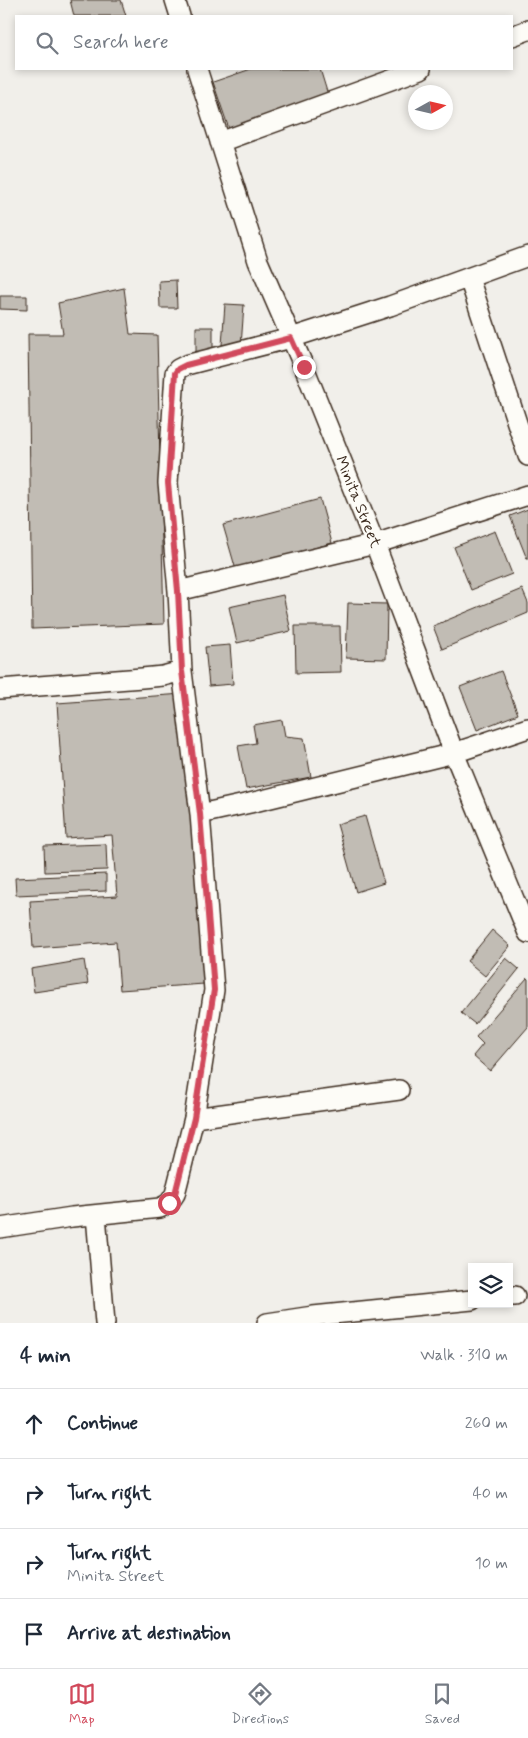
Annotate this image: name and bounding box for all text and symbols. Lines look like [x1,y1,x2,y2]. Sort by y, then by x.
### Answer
search box [15,15,513,70]
icon: search [33,29,61,57]
text: Search here [73,30,169,55]
north arrow [408,85,453,130]
route end [293,356,316,379]
street label: Minita Street [330,453,386,552]
route start [158,1192,181,1215]
map controls [468,1263,513,1308]
button: layers [468,1263,513,1308]
text: 4 min [20,1342,71,1370]
text: Walk · 310 m [420,1345,508,1366]
icon: ahead [20,1410,48,1438]
text: Continue [67,1411,138,1436]
text: 260 m [465,1413,508,1434]
icon: right [20,1480,48,1508]
text: Turn right [67,1481,151,1506]
text: 40 m [472,1483,508,1504]
text: Turn right [67,1541,151,1566]
icon: right [20,1550,48,1578]
text: 10 m [475,1553,508,1574]
text: Minita Street [67,1566,164,1587]
icon: arrive [20,1620,48,1648]
text: Arrive at destination [67,1621,231,1646]
tab: Map [68,1680,96,1728]
tab: Directions [232,1680,289,1728]
tab: Saved [425,1680,460,1728]

